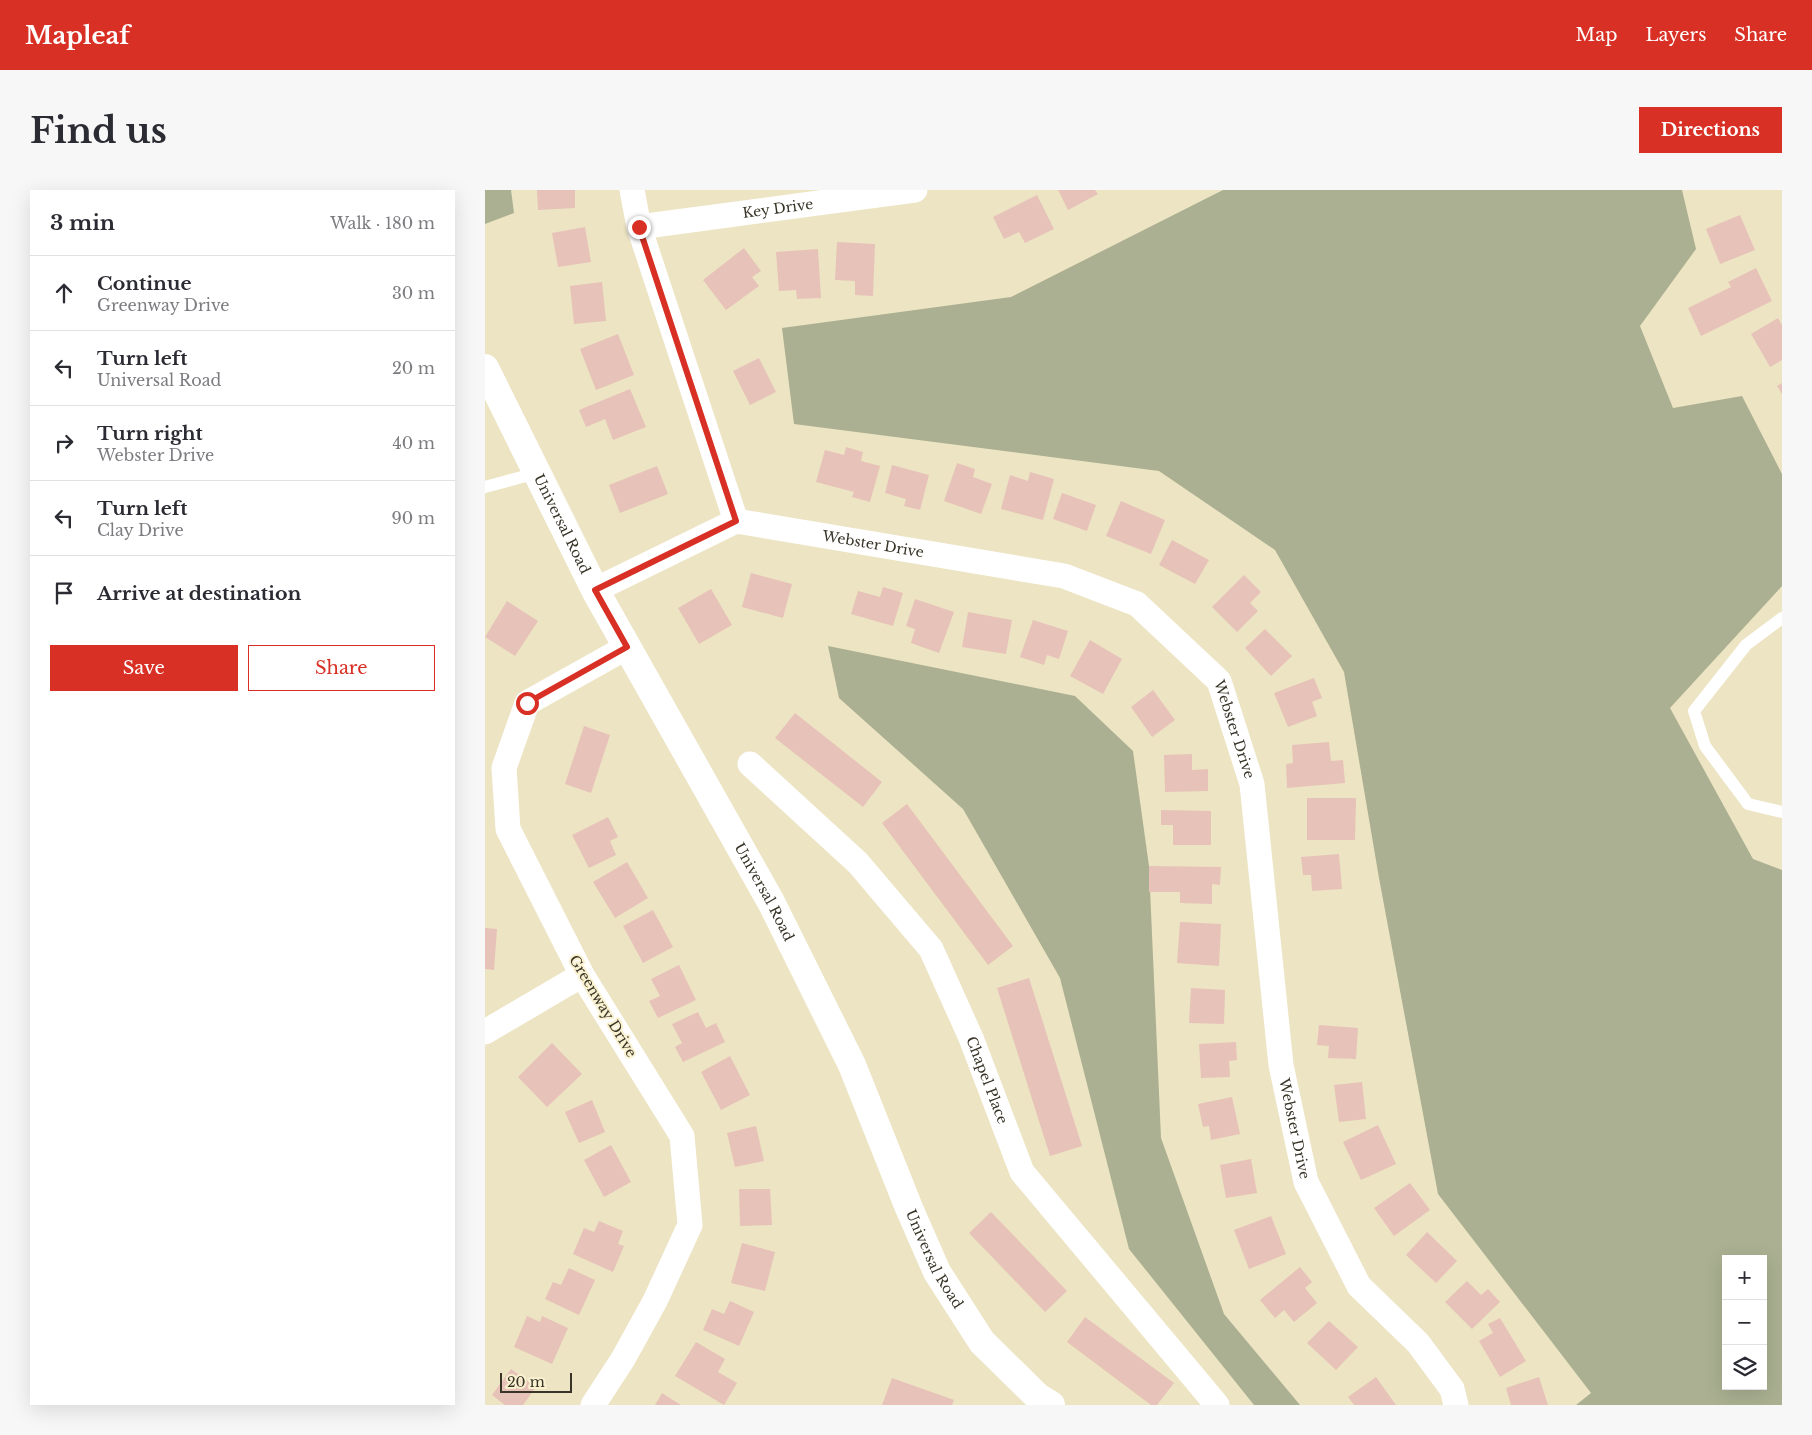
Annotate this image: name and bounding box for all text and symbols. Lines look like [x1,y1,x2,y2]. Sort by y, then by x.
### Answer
text: Mapleaf [25,21,130,50]
text: Map [1576,24,1617,46]
text: Layers [1645,24,1706,46]
text: Share [1734,24,1787,46]
button: Directions [1639,107,1782,153]
text: Find us [30,109,167,152]
street label: Key Drive [741,195,814,222]
text: 3 min [50,210,115,236]
text: Walk · 180 m [330,213,435,233]
route end [628,216,651,239]
text: Continue [97,272,192,295]
icon: ahead [50,279,78,307]
text: 30 m [392,283,435,303]
text: Greenway Drive [97,295,229,315]
text: Turn left [97,347,188,370]
icon: left [50,354,78,382]
text: 20 m [392,358,435,378]
text: Universal Road [97,370,221,390]
text: Turn right [97,422,203,445]
icon: right [50,429,78,457]
text: 40 m [392,433,435,453]
text: Webster Drive [97,445,214,465]
street label: Universal Road [530,471,595,577]
text: Turn left [97,497,188,520]
icon: left [50,504,78,532]
text: 90 m [392,508,435,528]
text: Clay Drive [97,520,184,540]
street label: Webster Drive [820,526,925,561]
icon: arrive [50,579,78,607]
text: Arrive at destination [97,582,301,605]
button: Save [50,645,238,691]
button: Share [248,645,435,691]
street label: Webster Drive [1210,677,1259,781]
route start [516,692,539,715]
street label: Universal Road [731,840,798,945]
street label: Greenway Drive [565,952,641,1060]
street label: Chapel Place [962,1034,1012,1126]
street label: Webster Drive [1275,1076,1314,1181]
street label: Universal Road [902,1207,967,1312]
map controls [1722,1255,1767,1390]
button: + [1722,1255,1767,1300]
button: − [1722,1300,1767,1345]
button: layers [1722,1345,1767,1390]
scale bar [500,1370,573,1393]
text: 20 m [507,1373,545,1391]

